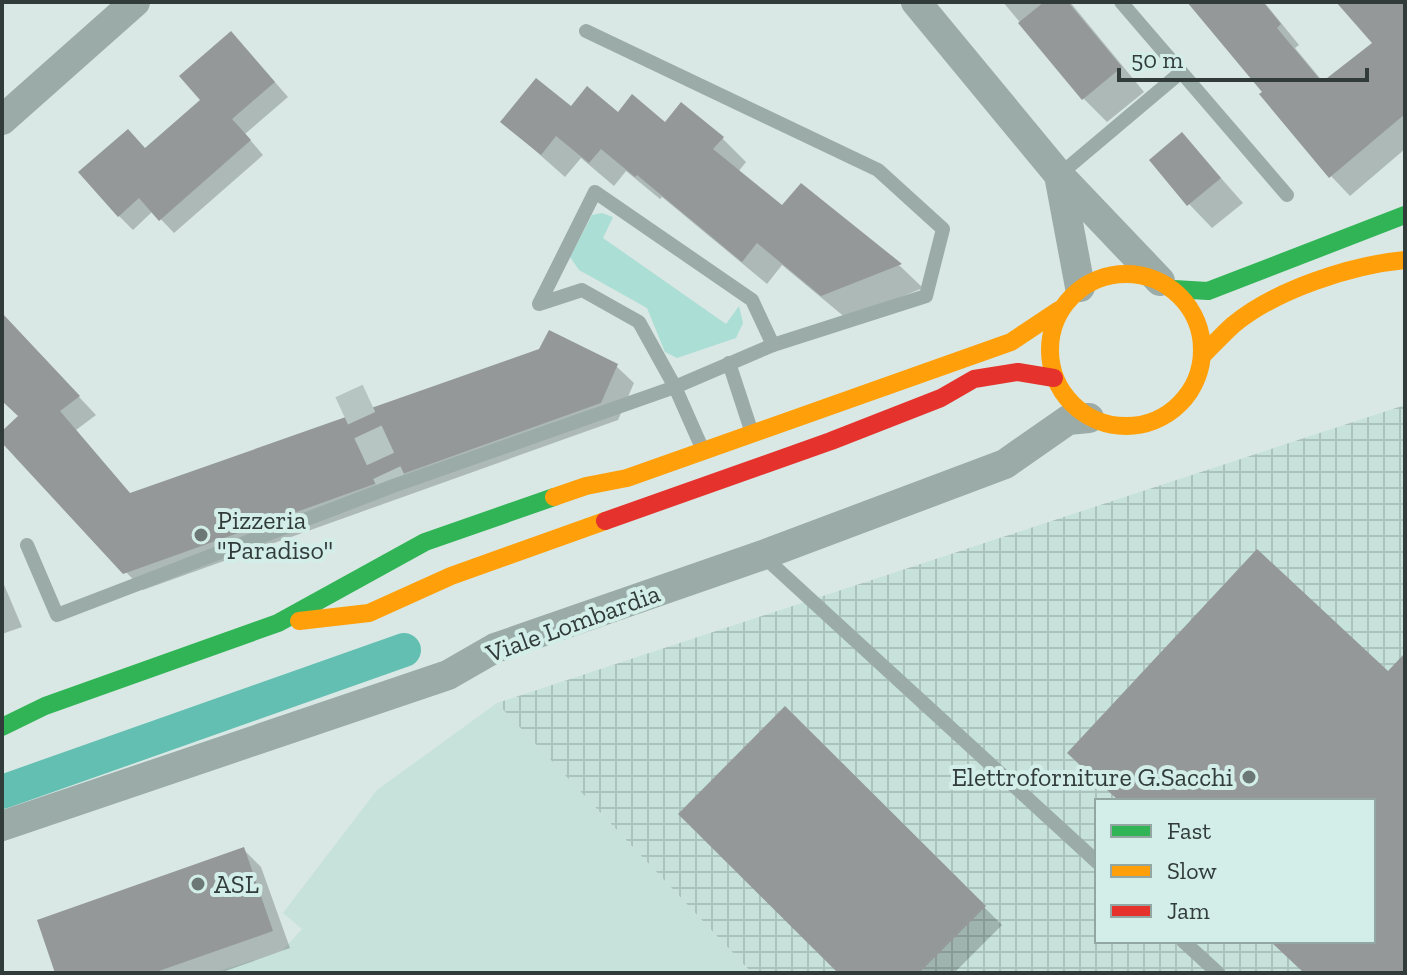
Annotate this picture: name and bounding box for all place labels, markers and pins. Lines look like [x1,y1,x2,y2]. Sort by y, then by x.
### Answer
place label: Pizzeria "Paradiso" [217,504,333,566]
marker: Pizzeria "Paradiso" [192,526,210,544]
place label: Elettroforniture G.Sacchi [952,761,1233,793]
marker: Elettroforniture G.Sacchi [1240,768,1258,786]
place label: ASL [214,868,259,900]
marker: ASL [189,875,207,893]

